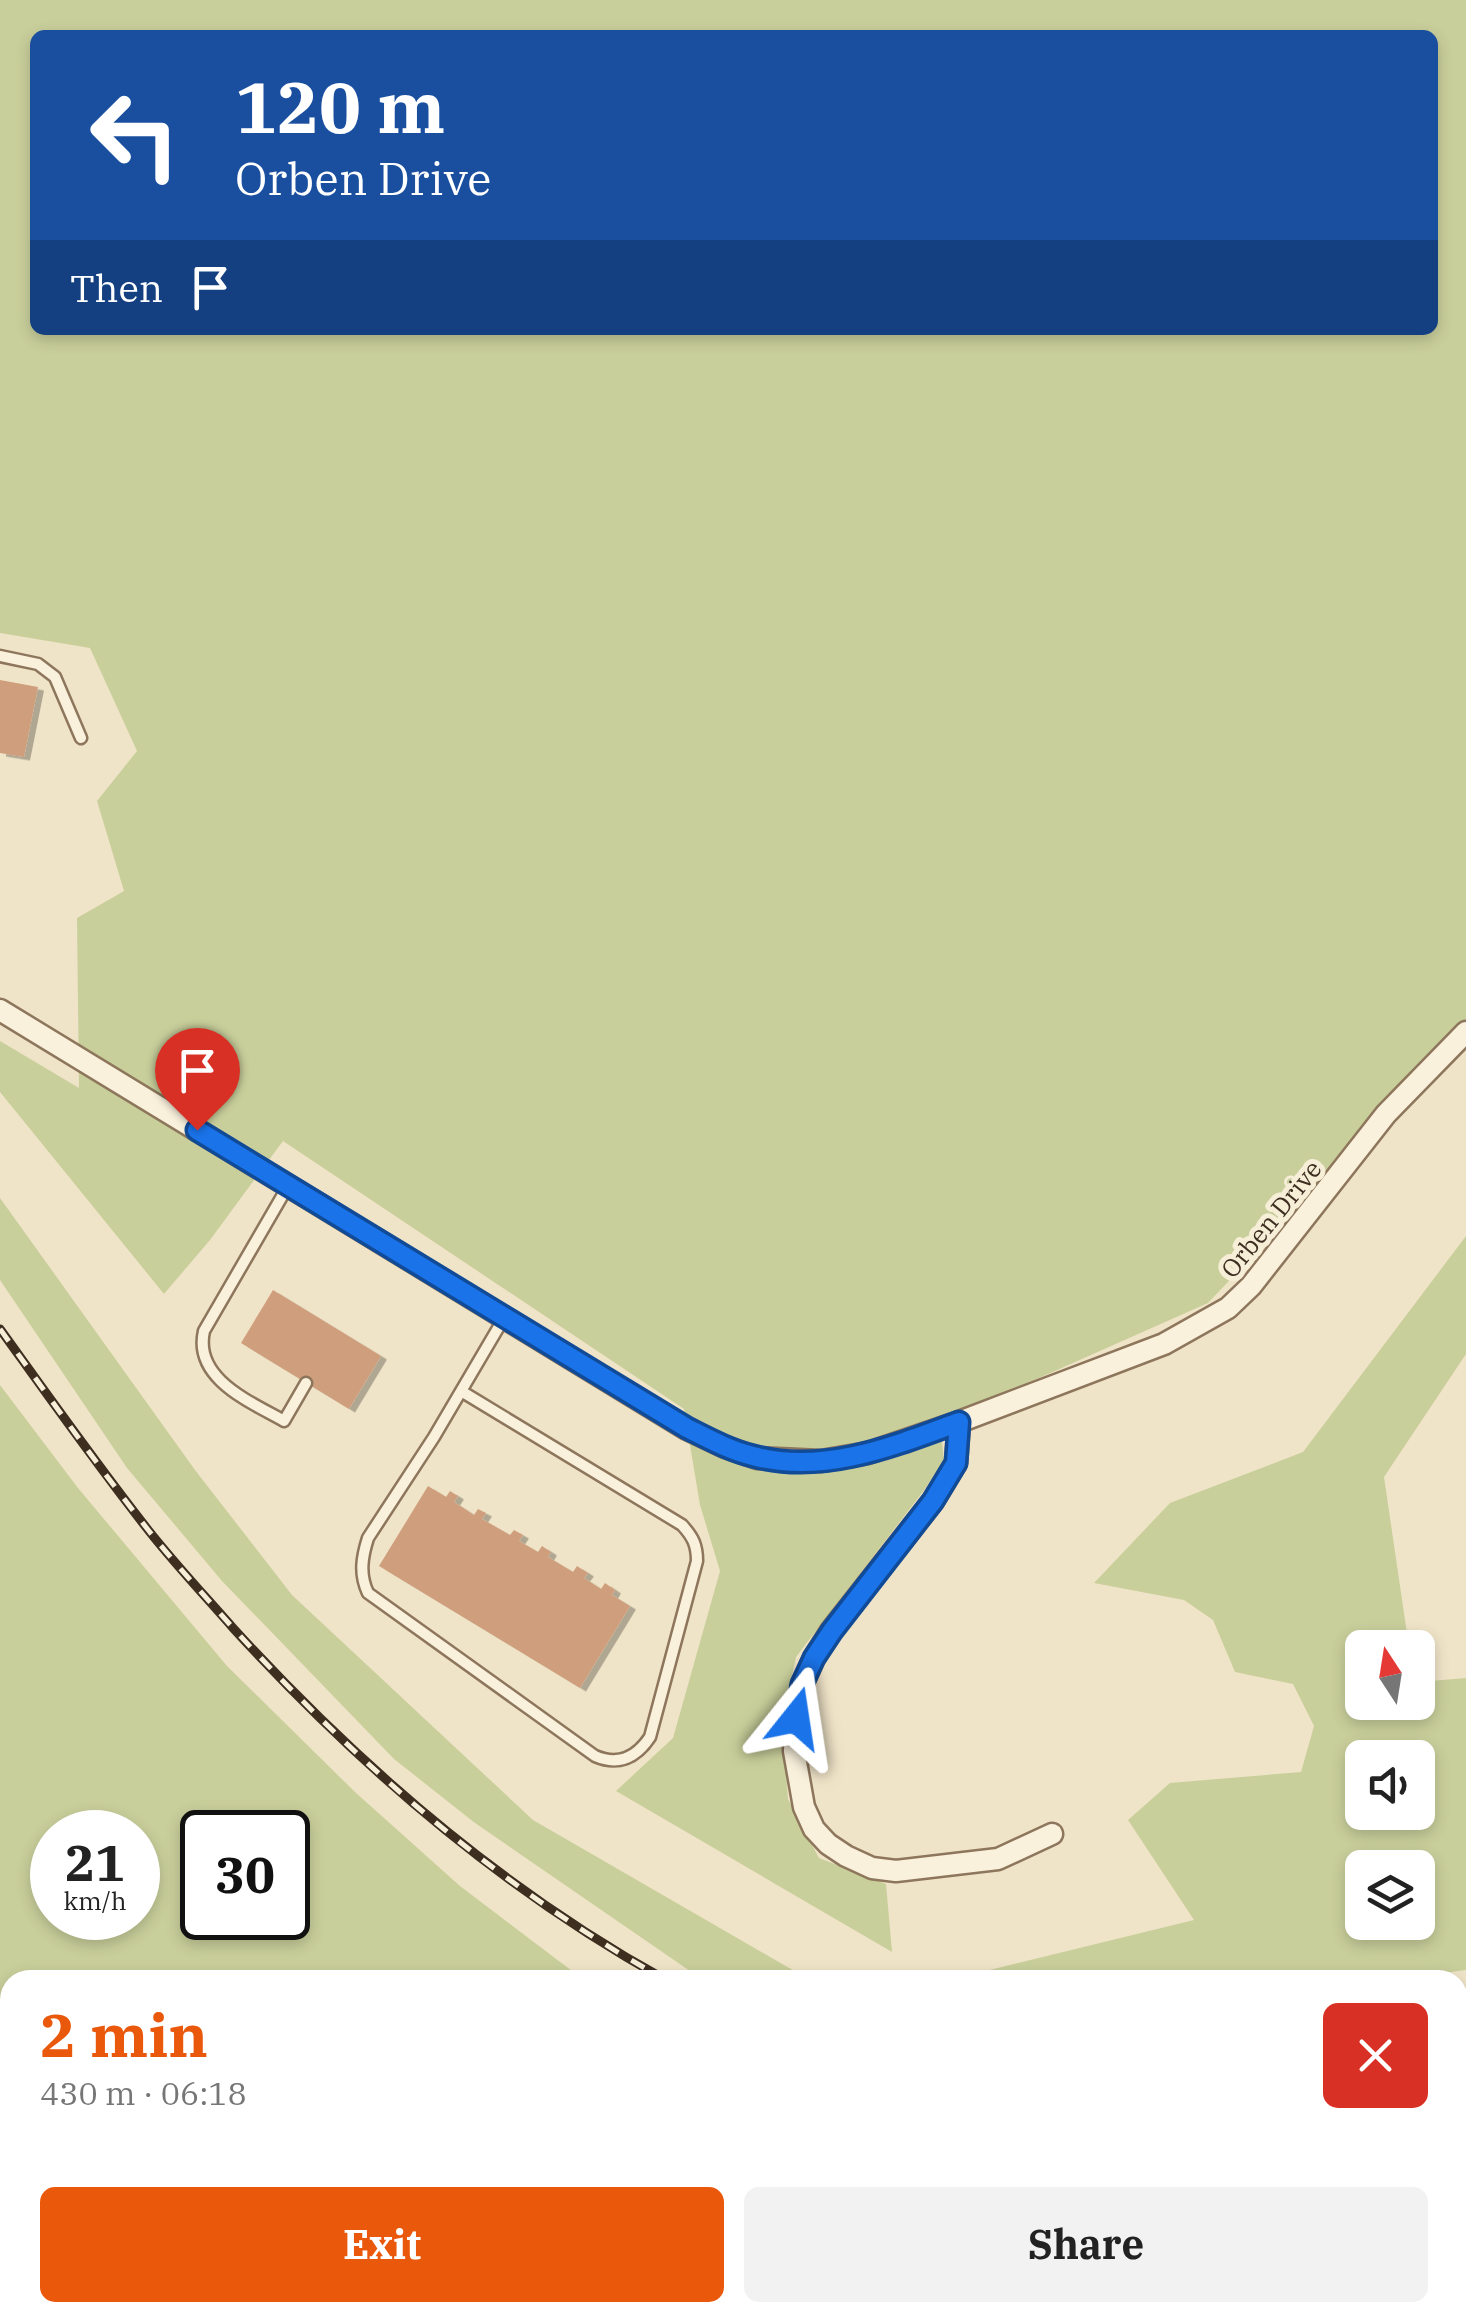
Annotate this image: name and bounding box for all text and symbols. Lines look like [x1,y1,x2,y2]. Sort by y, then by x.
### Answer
text: 120 m [235,61,445,152]
icon: left [70,70,200,200]
text: Orben Drive [235,149,491,207]
icon: arrive [183,260,238,315]
text: Then [70,263,163,312]
pin [155,1028,240,1131]
icon: arrive [170,1043,225,1098]
street label: Orben Drive [1213,1153,1328,1284]
north arrow [1345,1630,1435,1720]
map controls [1345,1630,1435,1940]
position arrow [744,1666,848,1770]
button: sound [1345,1740,1435,1830]
speed limit sign: 30 [180,1810,310,1940]
text: 21 [65,1830,125,1895]
button: layers [1345,1850,1435,1940]
text: km/h [63,1884,127,1917]
text: 2 min [40,1995,208,2074]
button: close [1323,2003,1428,2108]
text: 430 m · 06:18 [40,2072,247,2114]
button: Exit [40,2187,724,2302]
button: Share [744,2187,1428,2302]

